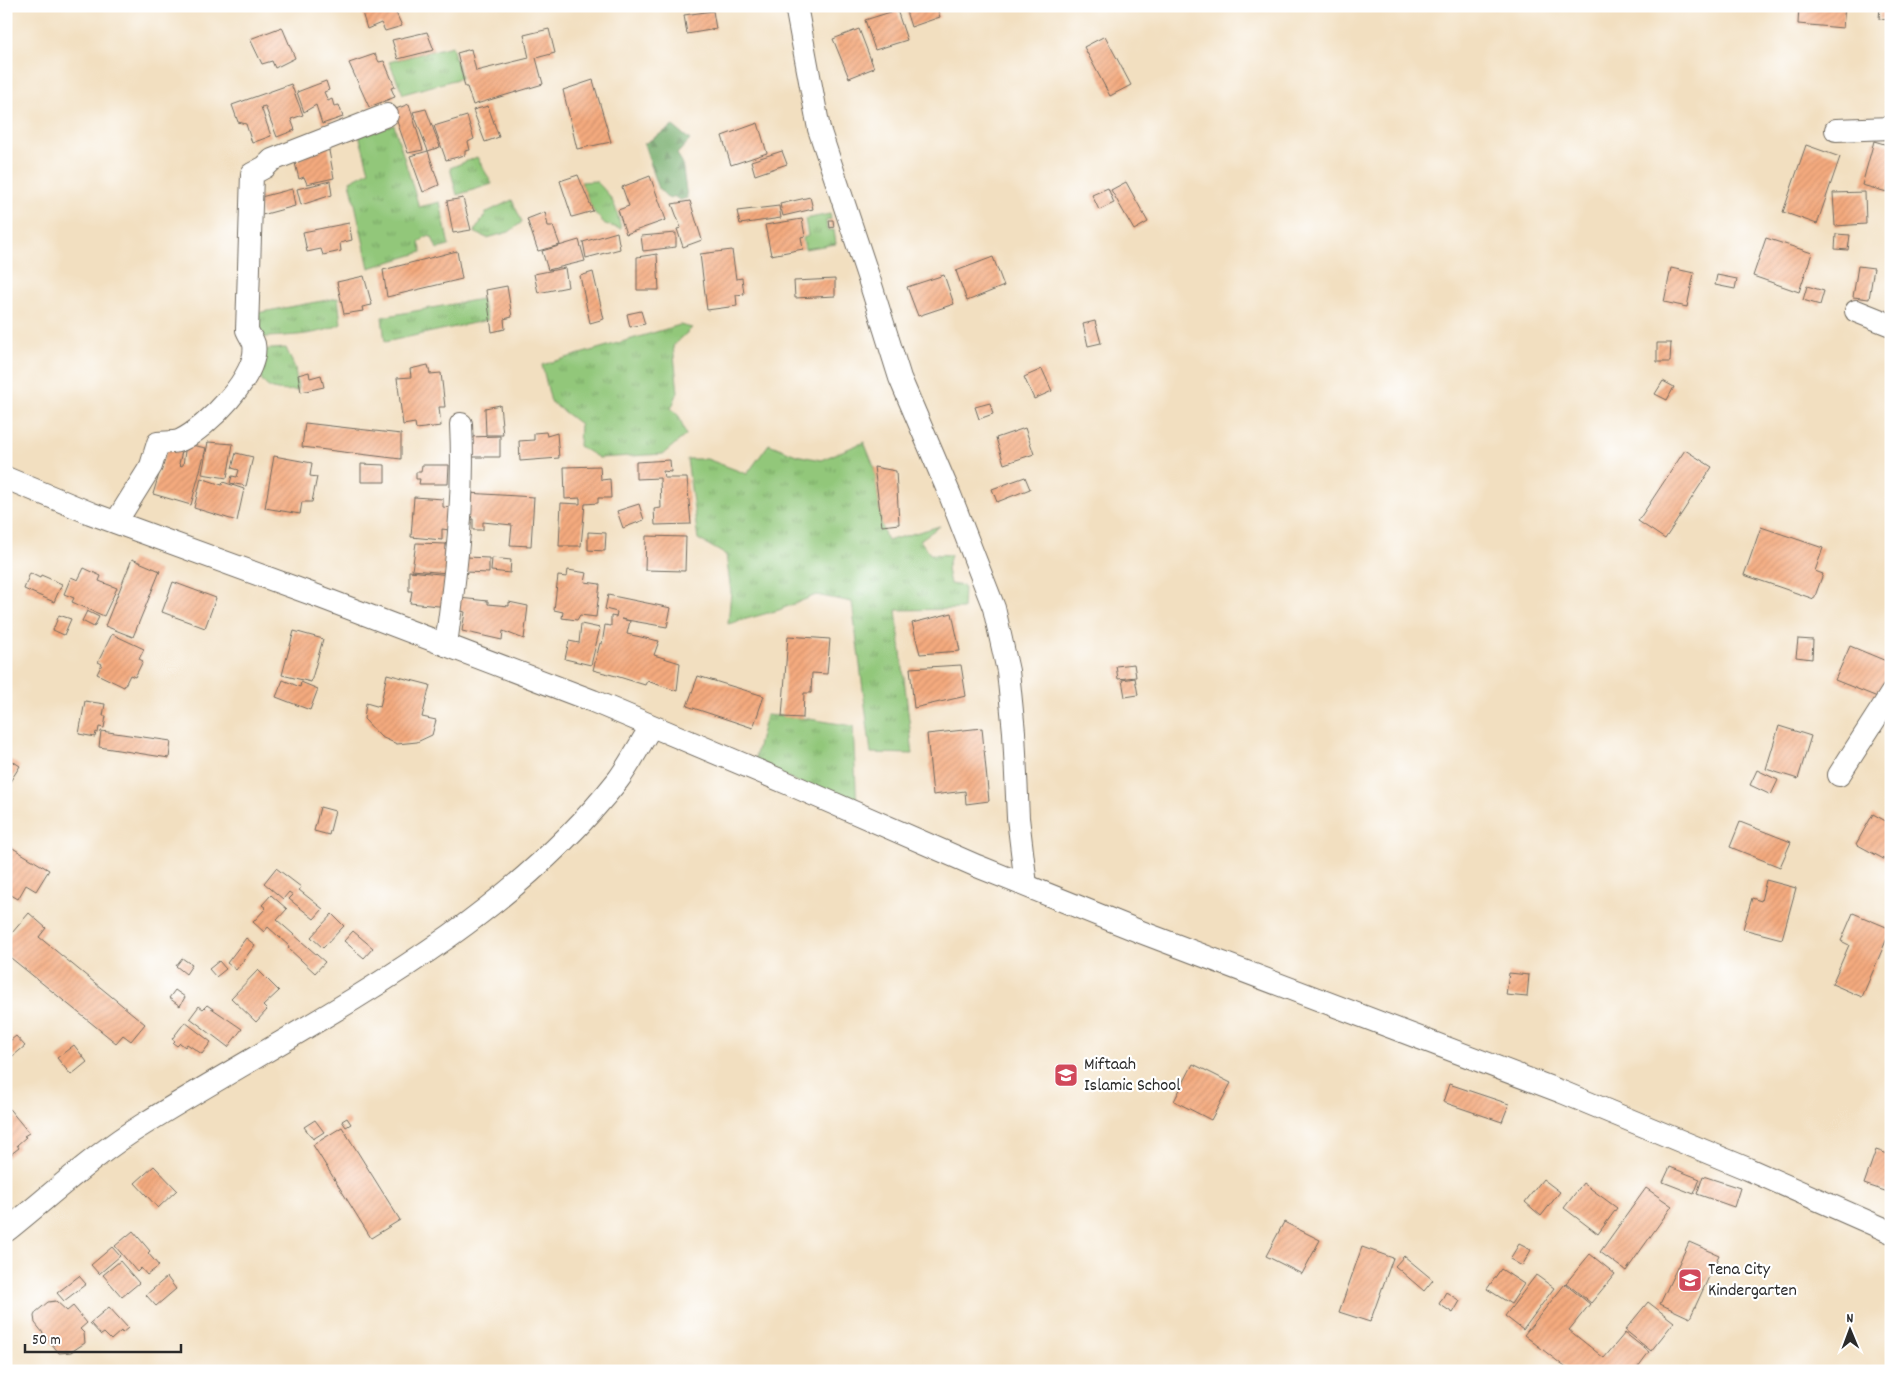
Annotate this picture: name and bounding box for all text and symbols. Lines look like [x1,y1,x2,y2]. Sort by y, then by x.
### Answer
place label: Miftaah Islamic School [1084,1053,1181,1099]
school or university icon: Miftaah Islamic School [1053,1062,1079,1088]
place label: Tena City Kindergarten [1708,1258,1797,1304]
school or university icon: Tena City Kindergarten [1677,1267,1703,1293]
north arrow [1824,1304,1874,1354]
text: N [1846,1309,1854,1329]
scale bar [25,1322,181,1354]
text: 50 m [32,1330,61,1352]

